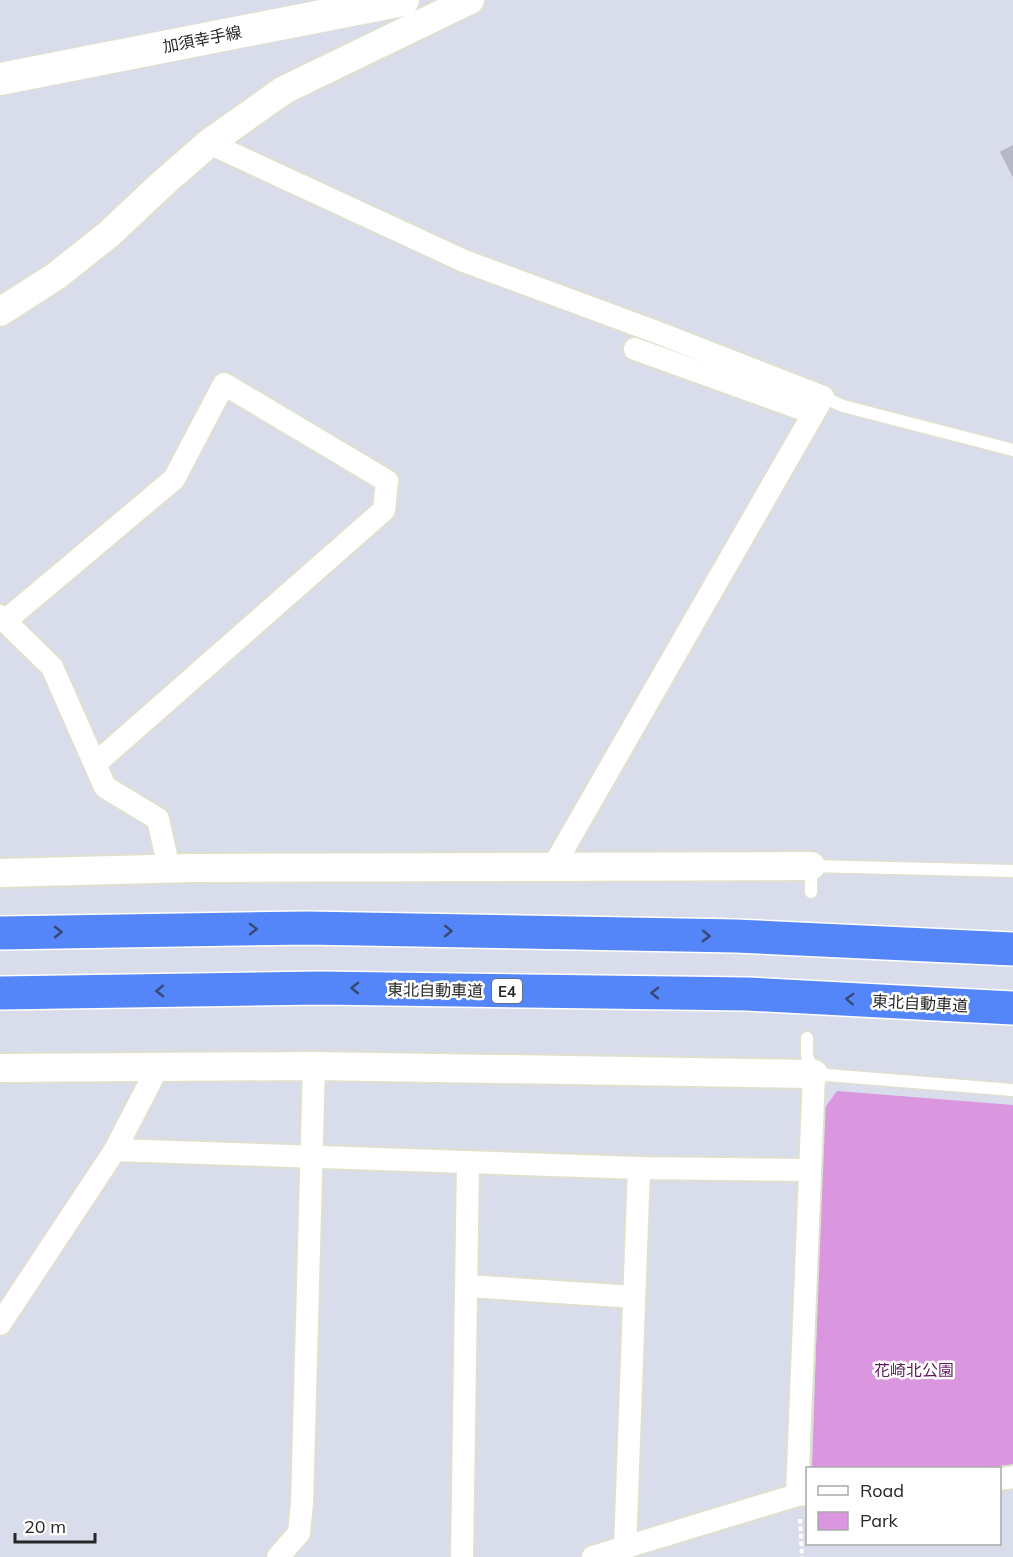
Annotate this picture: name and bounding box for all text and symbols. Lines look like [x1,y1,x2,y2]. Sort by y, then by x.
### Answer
street label: 加須幸手線 [161,22,243,56]
one-way arrow [249,923,258,935]
one-way arrow [444,925,453,937]
one-way arrow [54,926,63,938]
one-way arrow [702,929,711,942]
street label: 東北自動車道 [387,979,483,1001]
road number: E4 [492,979,522,1003]
one-way arrow [350,982,359,995]
one-way arrow [155,984,164,997]
one-way arrow [650,987,659,999]
street label: 東北自動車道 [872,991,968,1015]
one-way arrow [845,993,854,1006]
park label: 花崎北公園 [874,1360,954,1380]
legend [806,1467,1001,1545]
text: Road [860,1479,904,1502]
scale bar [15,1506,94,1544]
text: Park [860,1509,899,1532]
text: 20 m [24,1515,66,1538]

